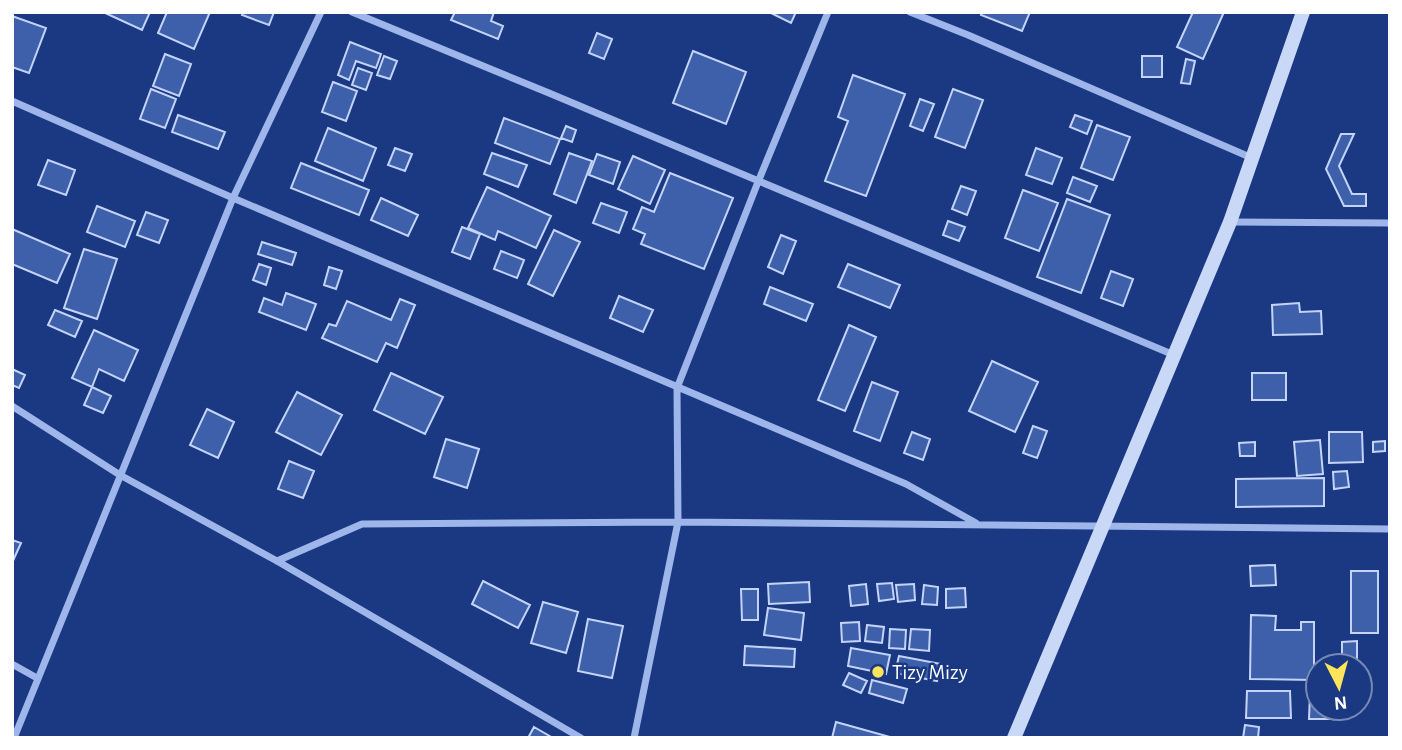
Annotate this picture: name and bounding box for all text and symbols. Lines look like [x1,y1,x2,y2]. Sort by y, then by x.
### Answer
north arrow [1304,652,1374,722]
place label: Tizy Mizy [892,662,968,683]
marker: Tizy Mizy [870,664,886,680]
text: N [1333,692,1348,713]

